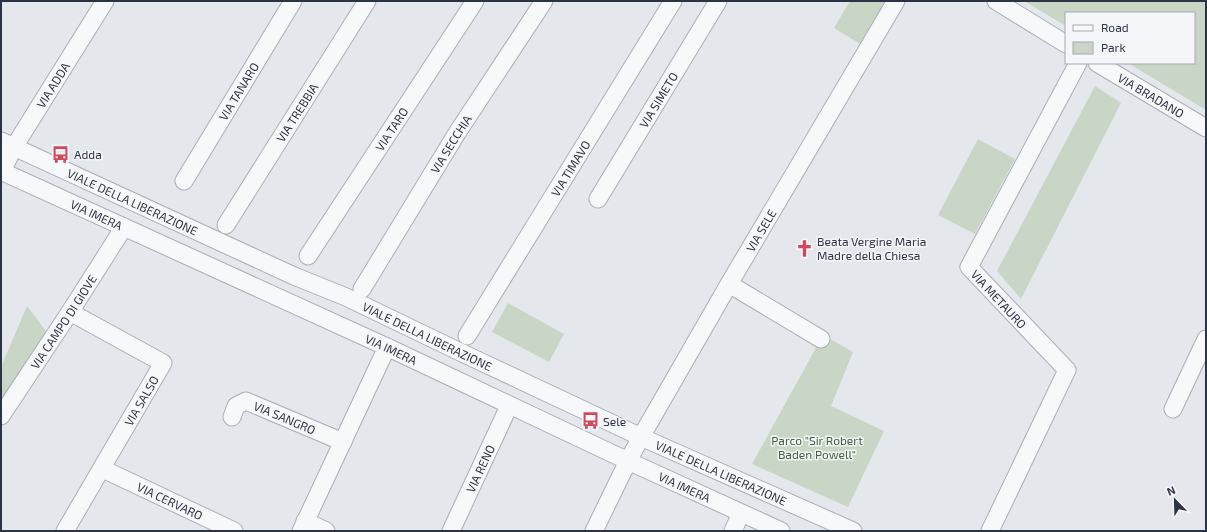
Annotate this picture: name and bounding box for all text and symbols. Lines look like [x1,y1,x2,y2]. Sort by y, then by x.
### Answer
legend [1065,12,1195,64]
text: Road [1101,20,1129,34]
text: Park [1101,40,1126,54]
street label: VIA ADDA [33,59,72,110]
street label: VIA TANARO [216,60,261,123]
street label: VIA SIMETO [636,70,680,130]
street label: VIA BRADANO [1115,70,1187,120]
street label: VIA TREBBIA [273,80,321,144]
street label: VIA TARO [372,104,411,153]
street label: VIA SECCHIA [427,112,474,176]
street label: VIA TIMAVO [548,138,593,199]
bus stop icon: Adda [51,144,71,164]
place label: Adda [74,147,102,161]
street label: VIALE DELLA LIBERAZIONE [65,166,200,238]
street label: VIA IMERA [68,197,125,233]
street label: VIA SELE [743,206,779,254]
place label: Beata Vergine Maria Madre della Chiesa [817,234,926,262]
church icon: Beata Vergine Maria Madre della Chiesa [794,238,814,258]
street label: VIA METAURO [968,267,1030,331]
street label: VIA CAMPO DI GIOVE [27,272,99,371]
street label: VIALE DELLA LIBERAZIONE [360,299,495,373]
street label: VIA IMERA [363,331,420,367]
street label: VIA SALSO [121,373,161,428]
street label: VIA SANGRO [252,398,318,437]
bus stop icon: Sele [580,411,600,431]
place label: Sele [603,414,626,428]
park label: Parco "Sir Robert Baden Powell" [771,433,863,461]
street label: VIALE DELLA LIBERAZIONE [653,437,789,508]
street label: VIA RENO [463,442,497,494]
street label: VIA IMERA [656,469,713,505]
street label: VIA CERVARO [135,479,205,522]
north arrow [1155,480,1195,520]
text: N [1165,483,1177,498]

